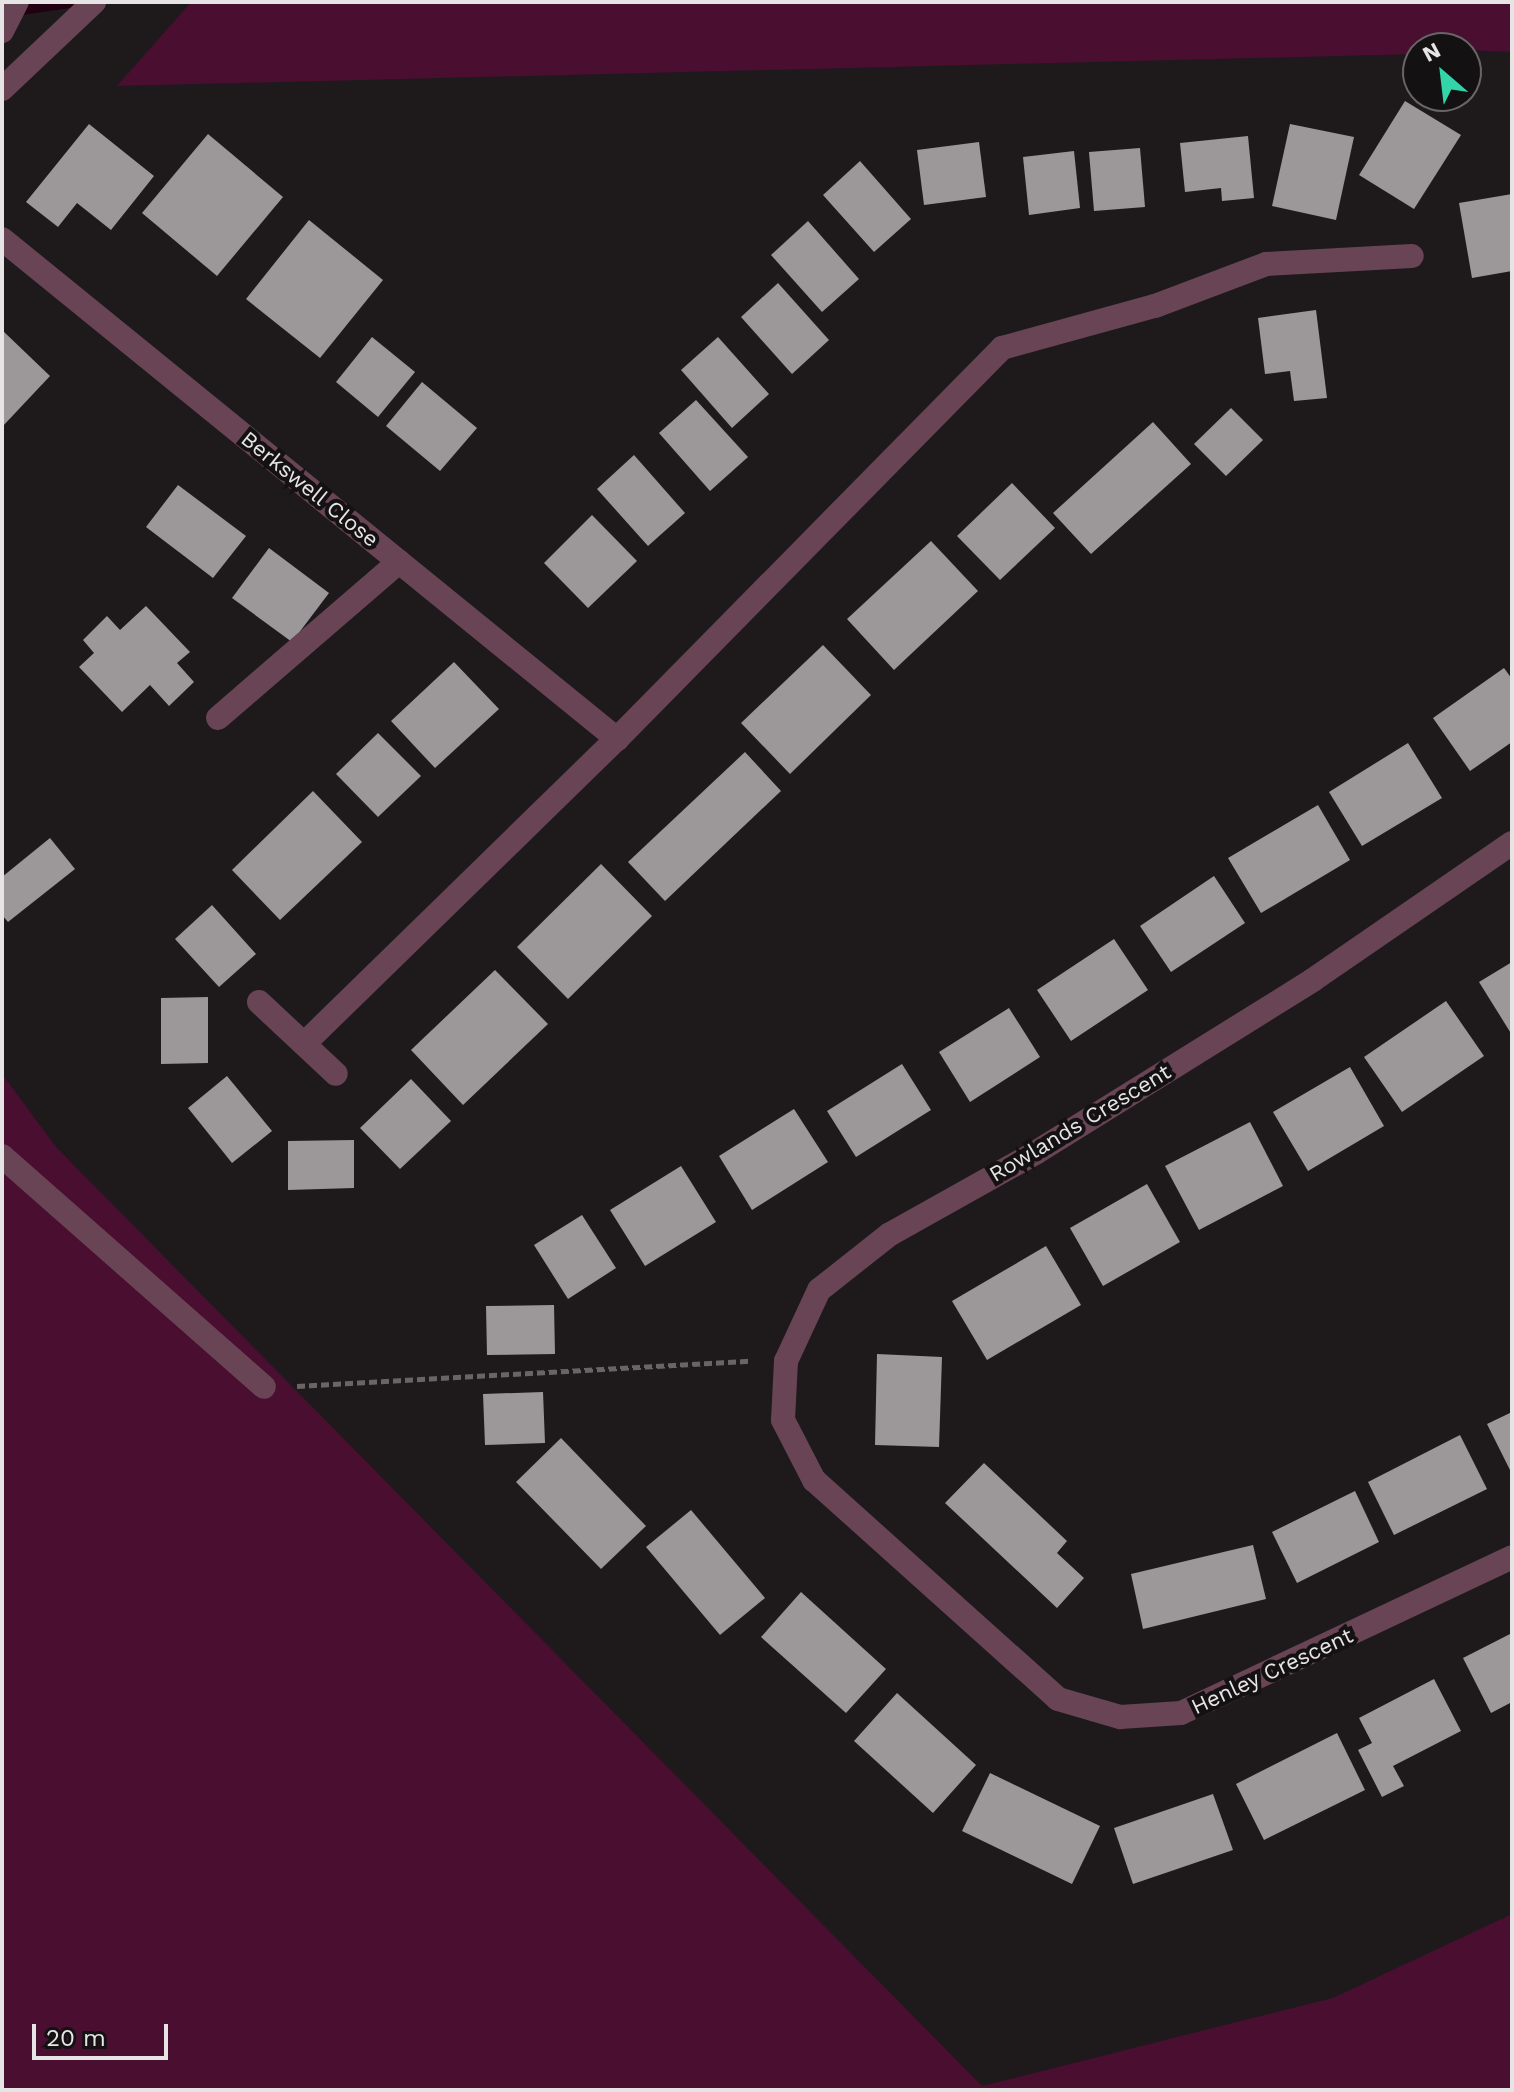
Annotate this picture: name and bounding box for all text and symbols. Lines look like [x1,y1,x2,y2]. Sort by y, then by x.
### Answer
north arrow [1402,32,1482,112]
text: N [1418,37,1445,67]
street label: Berkswell Close [236,425,384,553]
street label: Rowlands Crescent [985,1058,1175,1188]
street label: Henley Crescent [1187,1622,1357,1720]
scale bar [36,2008,172,2058]
text: 20 m [46,2024,106,2052]

